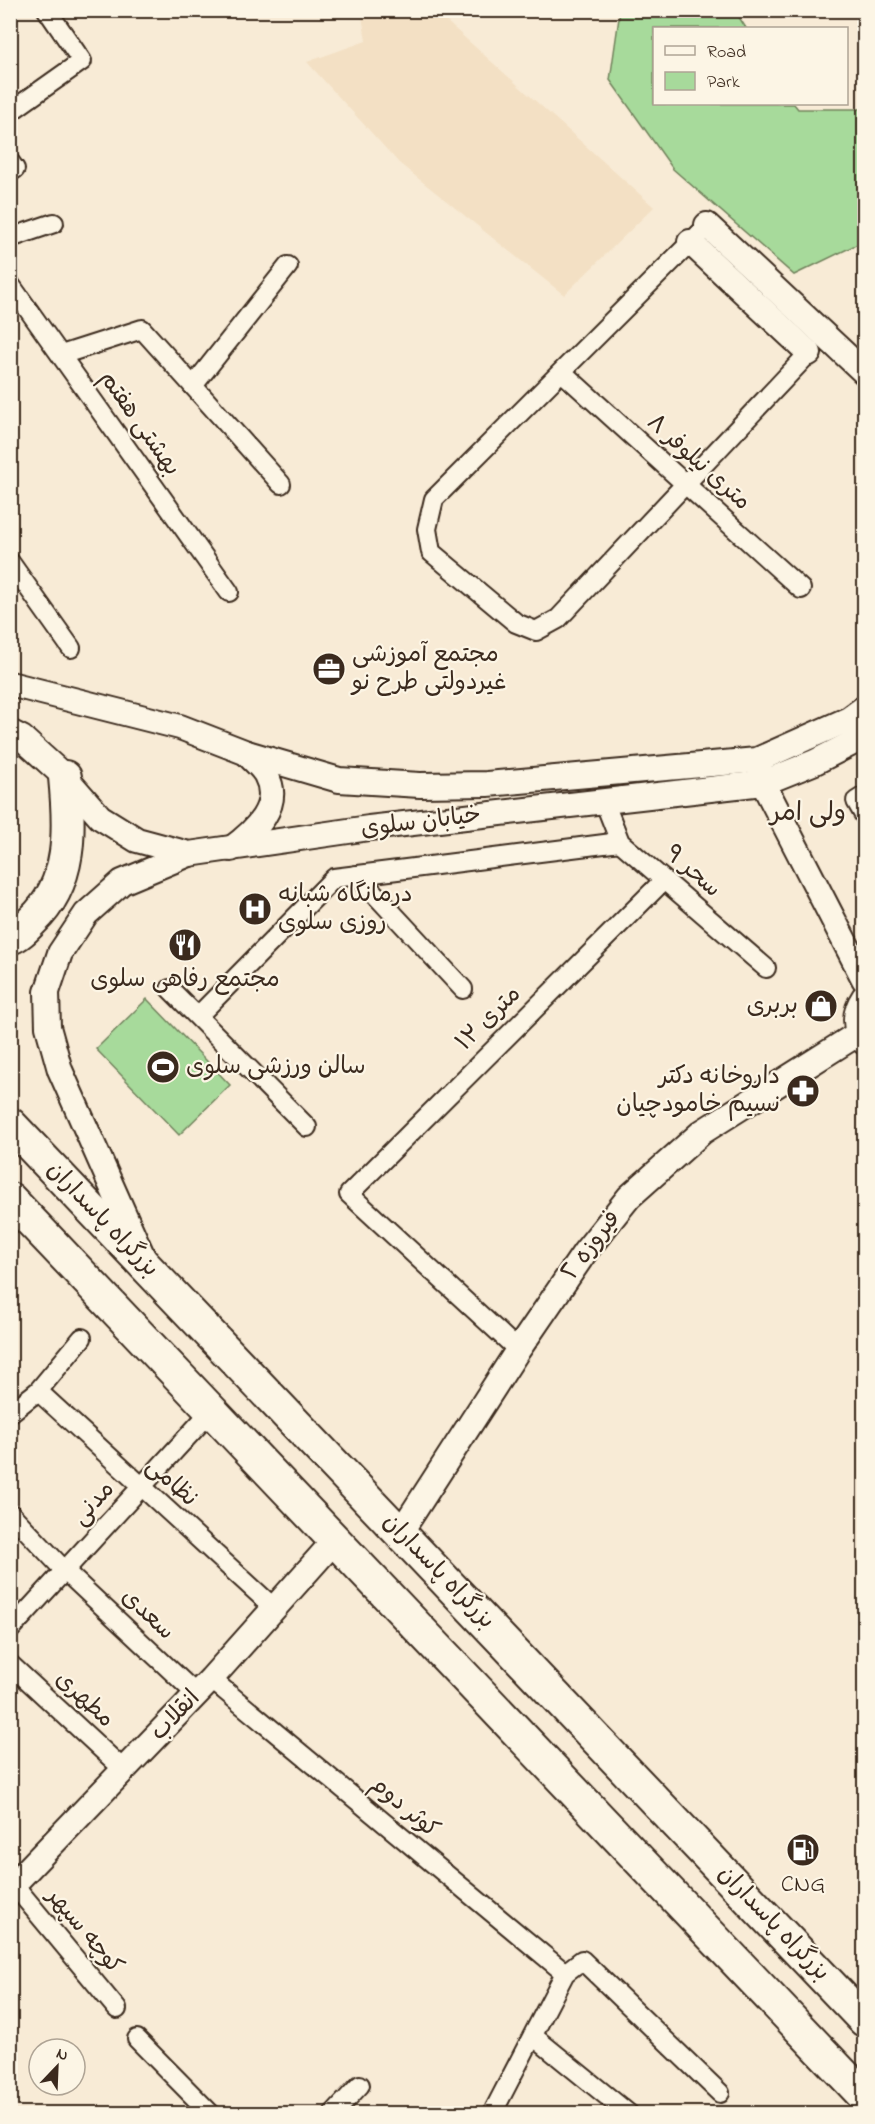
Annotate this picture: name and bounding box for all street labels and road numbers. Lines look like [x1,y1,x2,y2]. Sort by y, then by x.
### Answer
street label: بهشتی هفتم [90,364,188,484]
street label: ۸ متری نیلوفر [638,406,758,520]
street label: خیابان سلوی [359,798,483,848]
street label: سحر ۹ [656,837,728,907]
street label: ۱۲ متری [448,978,530,1060]
street label: بزرگراه پاسداران [38,1154,166,1286]
street label: فیروزه ٢ [554,1204,630,1288]
street label: نظامی [137,1450,205,1516]
street label: مدنی [64,1474,124,1534]
street label: بزرگراه پاسداران [374,1506,502,1638]
street label: سعدی [112,1581,182,1649]
street label: مطهری [46,1663,122,1737]
street label: انقلاب [143,1683,209,1749]
street label: کوثر دوم [362,1768,446,1848]
street label: بزرگراه پاسداران [709,1858,837,1990]
street label: کوچه سپهر [36,1880,131,1983]

